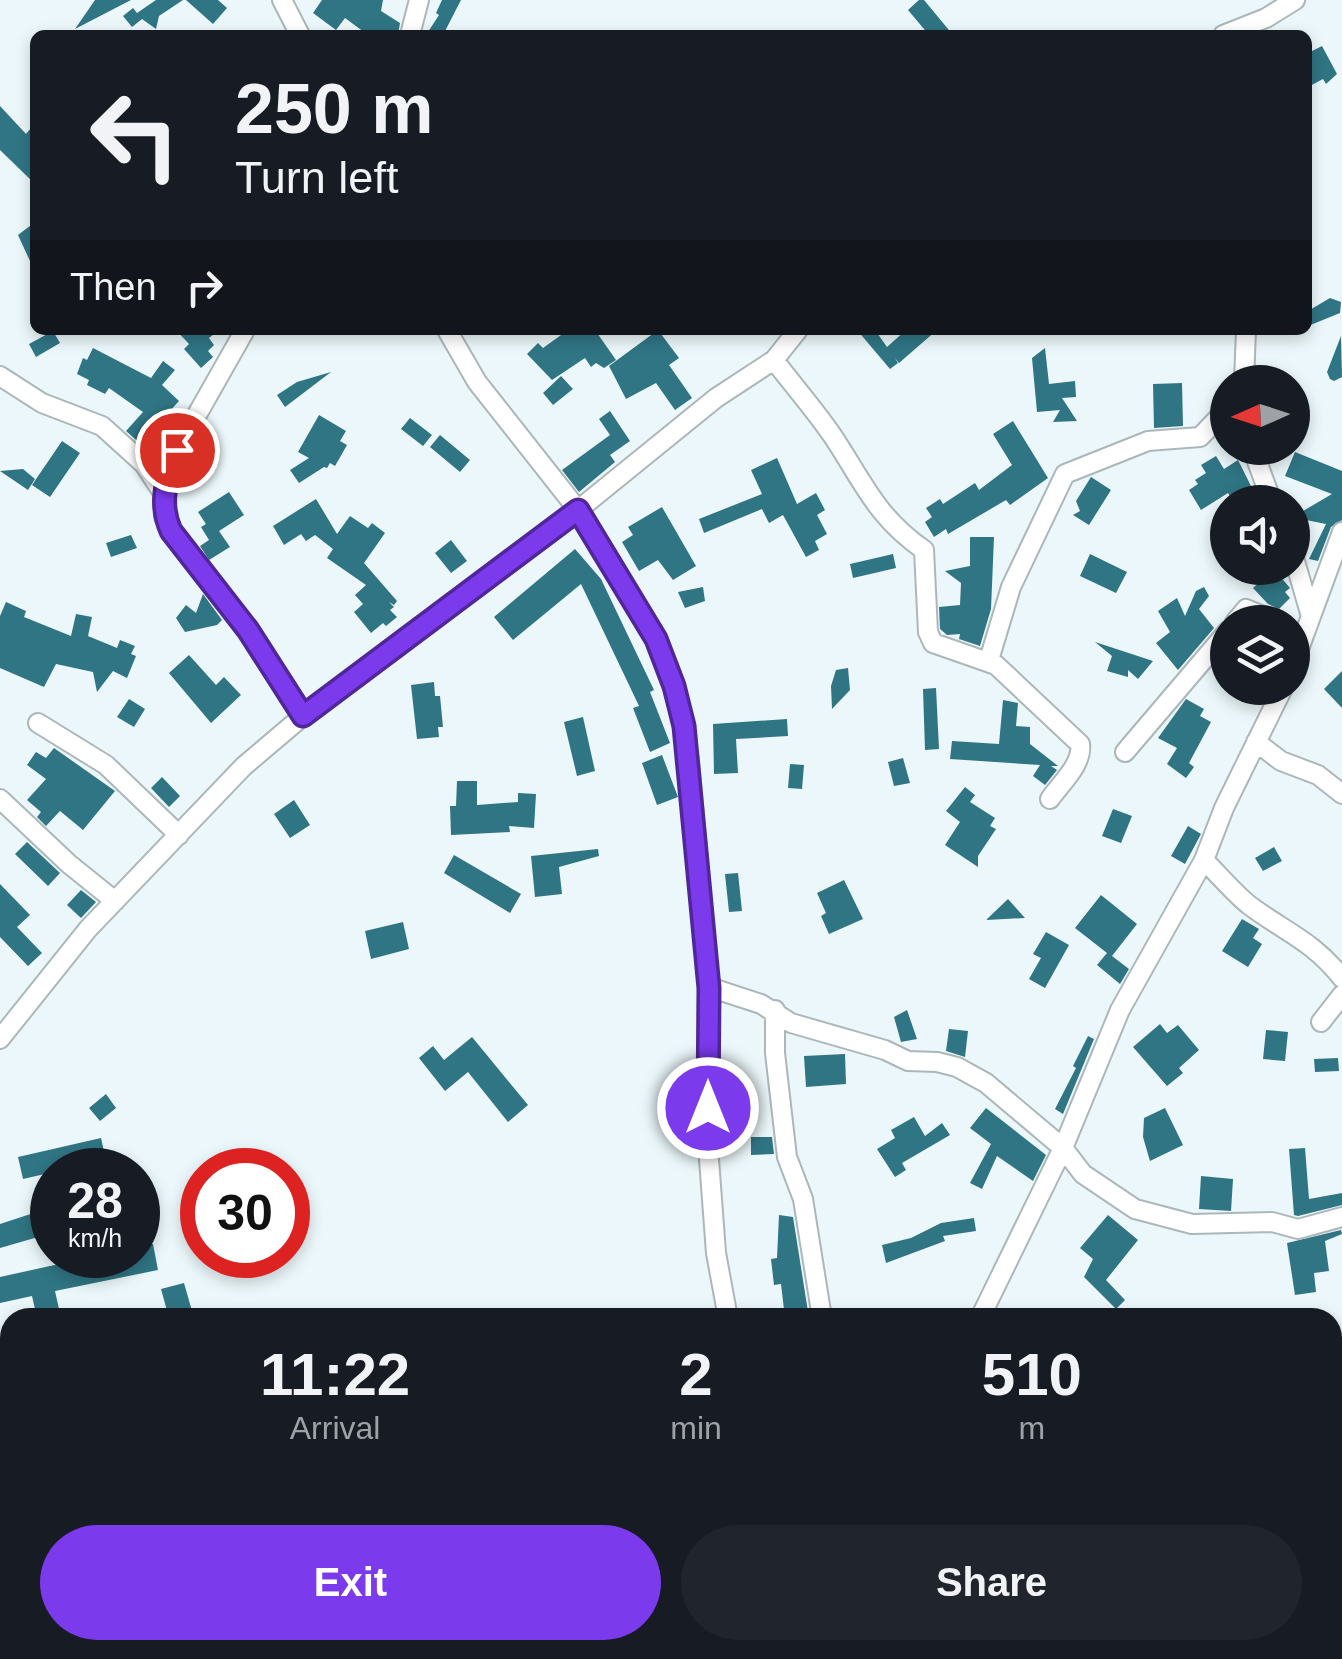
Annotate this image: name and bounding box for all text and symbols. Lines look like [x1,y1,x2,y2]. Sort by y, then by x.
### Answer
icon: left [70,70,200,200]
text: 250 m [235,70,433,148]
text: Turn left [235,152,398,203]
icon: right [177,260,232,315]
text: Then [70,266,157,308]
north arrow [1210,365,1310,465]
map controls [1210,365,1310,705]
pin [135,408,220,493]
icon: arrive [150,423,205,478]
button: sound [1210,485,1310,585]
button: layers [1210,605,1310,705]
position arrow [656,1056,760,1160]
speed limit sign: 30 [180,1148,310,1278]
text: 28 [67,1173,123,1229]
text: km/h [68,1224,122,1252]
text: 11:22 [260,1341,410,1408]
text: 2 [679,1341,713,1408]
text: 510 [982,1341,1082,1408]
text: Arrival [290,1410,380,1446]
text: min [670,1410,722,1446]
text: m [1019,1410,1045,1446]
button: Exit [40,1525,661,1640]
button: Share [681,1525,1302,1640]

